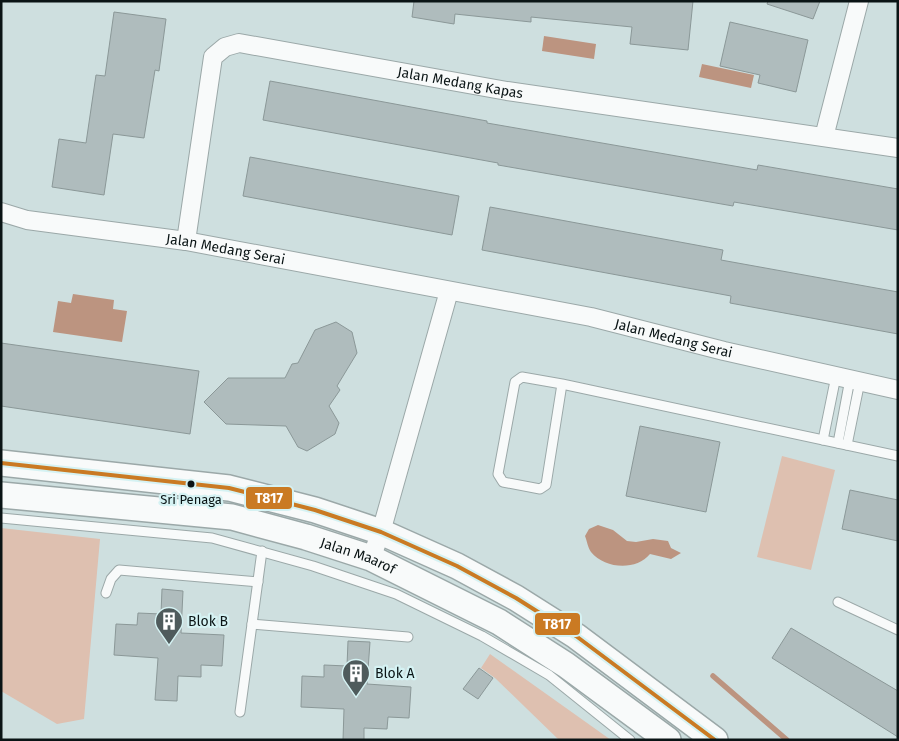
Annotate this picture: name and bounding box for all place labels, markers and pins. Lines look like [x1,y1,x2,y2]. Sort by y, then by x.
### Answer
marker: Sri Penaga [186,479,196,489]
place label: Sri Penaga [160,492,222,507]
building icon: Blok B [154,606,184,645]
place label: Blok B [188,613,228,630]
building icon: Blok A [341,658,371,697]
place label: Blok A [375,665,415,682]

